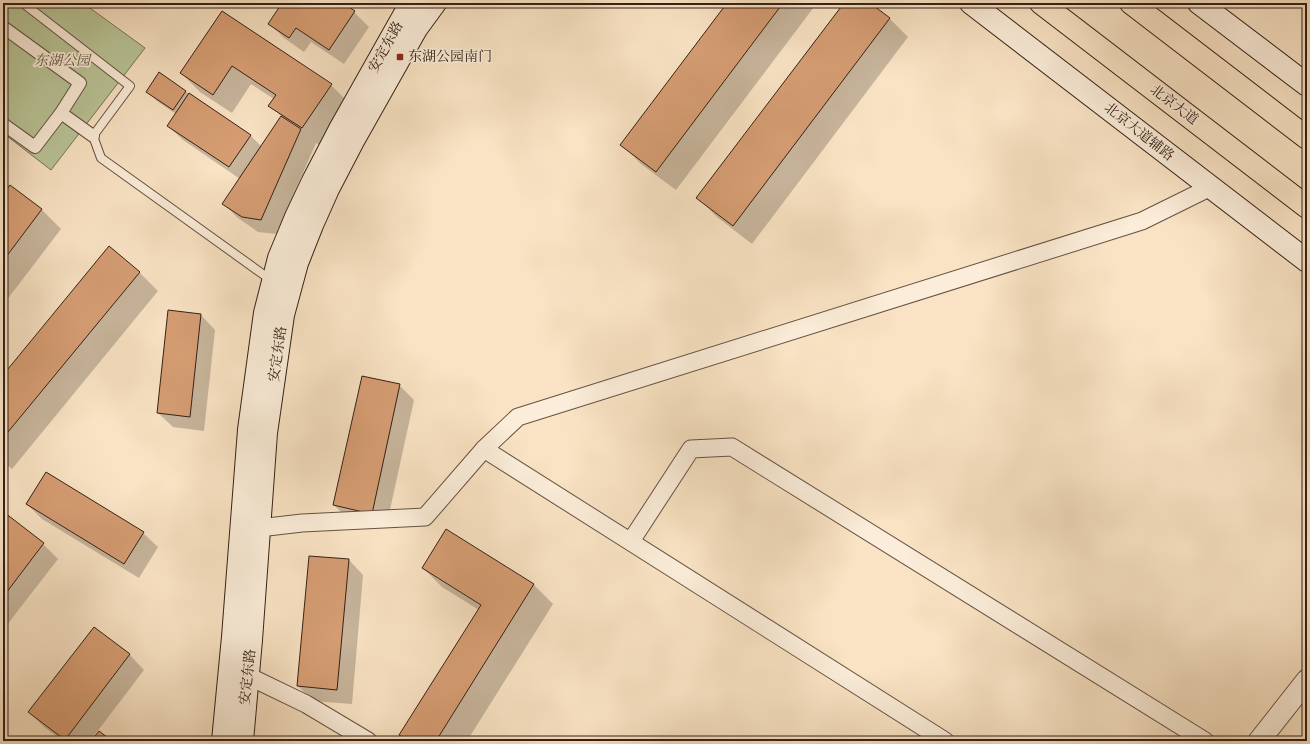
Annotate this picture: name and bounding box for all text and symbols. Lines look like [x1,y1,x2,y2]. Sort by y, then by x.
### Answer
street label: 安定东路 [365,18,407,76]
place label: 东湖公园南门 [408,48,492,66]
park label: 东湖公园 [34,52,92,70]
marker: 东湖公园南门 [395,52,405,62]
street label: 北京大道 [1146,81,1202,129]
street label: 北京大道辅路 [1100,99,1178,165]
street label: 安定东路 [265,325,291,383]
street label: 安定东路 [236,648,260,706]

